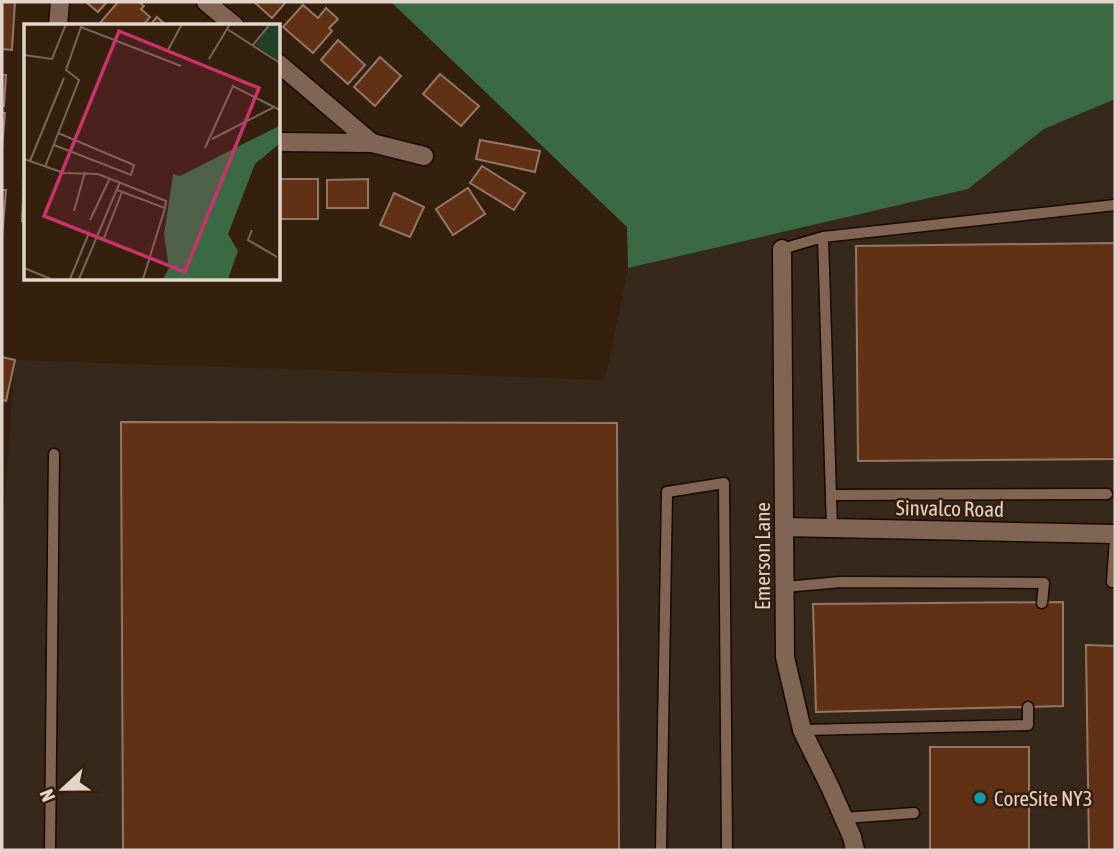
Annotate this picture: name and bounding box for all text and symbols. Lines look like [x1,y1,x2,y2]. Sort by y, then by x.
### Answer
inset map [24,24,280,280]
street label: Sinvalco Road [896,495,1004,521]
street label: Emerson Lane [750,502,774,610]
north arrow [28,754,98,824]
text: N [35,786,60,805]
place label: CoreSite NY3 [994,786,1093,810]
marker: CoreSite NY3 [972,790,988,806]

